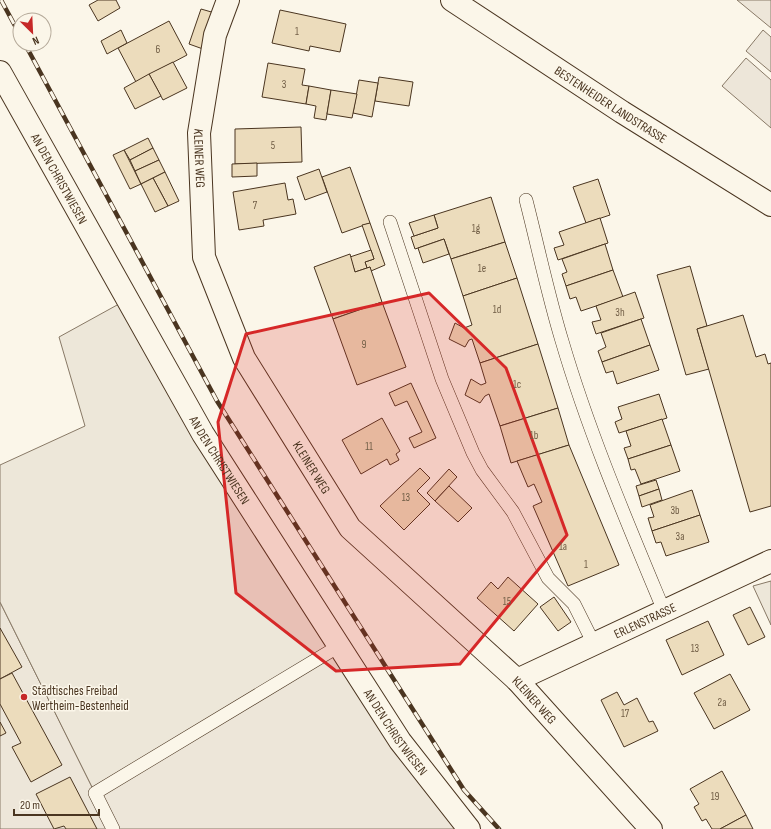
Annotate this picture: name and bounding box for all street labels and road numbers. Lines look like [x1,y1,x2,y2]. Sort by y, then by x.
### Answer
street label: BESTENHEIDER LANDSTRASSE [551,63,670,147]
street label: KLEINER WEG [190,128,208,188]
street label: AN DEN CHRISTWIESEN [27,130,91,227]
street label: AN DEN CHRISTWIESEN [185,413,253,508]
street label: KLEINER WEG [289,438,334,497]
street label: ERLENSTRASSE [611,600,679,642]
street label: KLEINER WEG [509,673,560,728]
street label: AN DEN CHRISTWIESEN [359,686,431,779]

